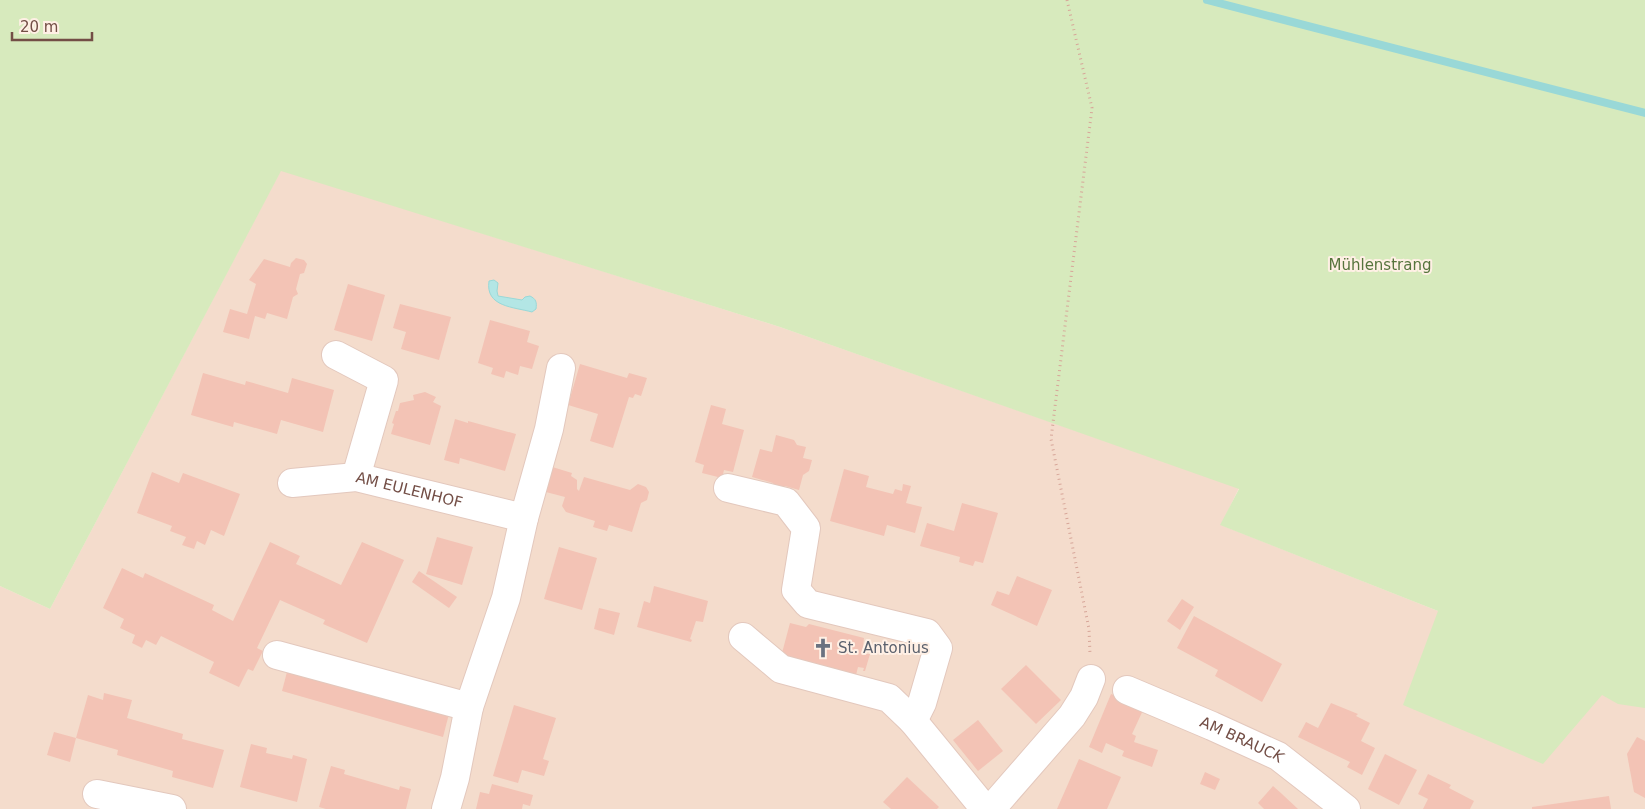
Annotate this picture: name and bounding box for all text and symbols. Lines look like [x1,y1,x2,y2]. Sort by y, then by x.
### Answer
scale bar [12,10,92,42]
text: 20 m [20,18,58,36]
park label: Mühlenstrang [1329,256,1431,274]
street label: AM EULENHOF [354,468,464,512]
church icon: St. Antonius [812,637,834,659]
place label: St. Antonius [838,639,929,657]
street label: AM BRAUCK [1197,713,1288,767]

